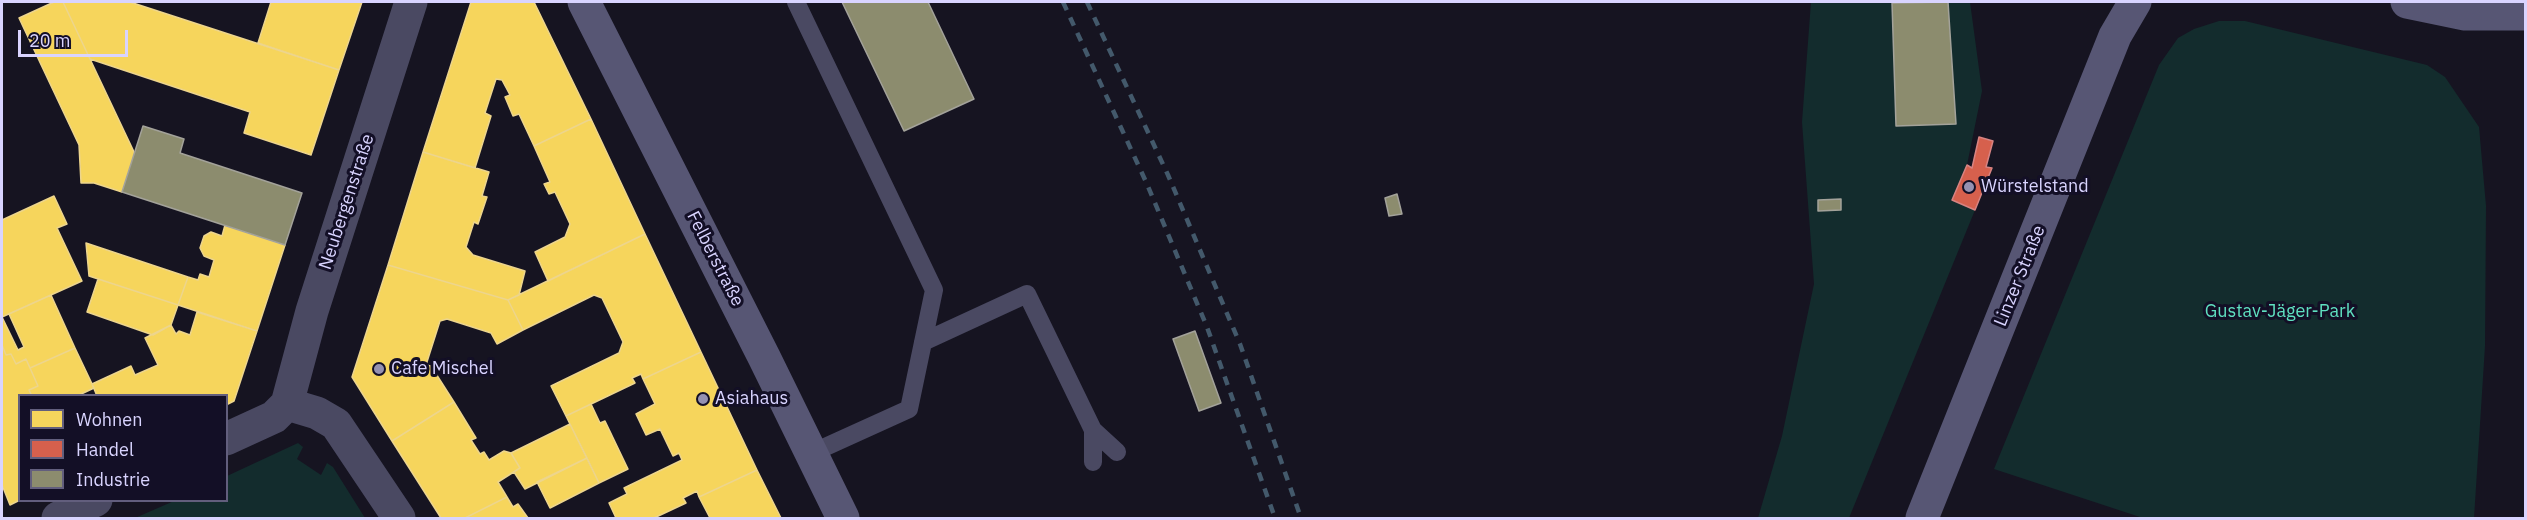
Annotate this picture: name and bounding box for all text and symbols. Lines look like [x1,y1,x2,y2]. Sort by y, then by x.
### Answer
scale bar [21,18,130,56]
text: 20 m [29,29,71,52]
street label: Neubergenstraße [315,131,379,273]
place label: Würstelstand [1981,176,2089,198]
marker: Würstelstand [1962,180,1976,194]
street label: Felberstraße [682,208,748,310]
street label: Linzer Straße [1990,222,2050,330]
park label: Gustav-Jäger-Park [2205,301,2355,323]
place label: Cafe Mischel [391,358,494,380]
marker: Cafe Mischel [372,362,386,376]
place label: Asiahaus [715,388,788,410]
marker: Asiahaus [696,392,710,406]
legend [18,394,228,502]
text: Wohnen [76,408,142,431]
text: Handel [76,438,134,461]
text: Industrie [76,468,150,491]

